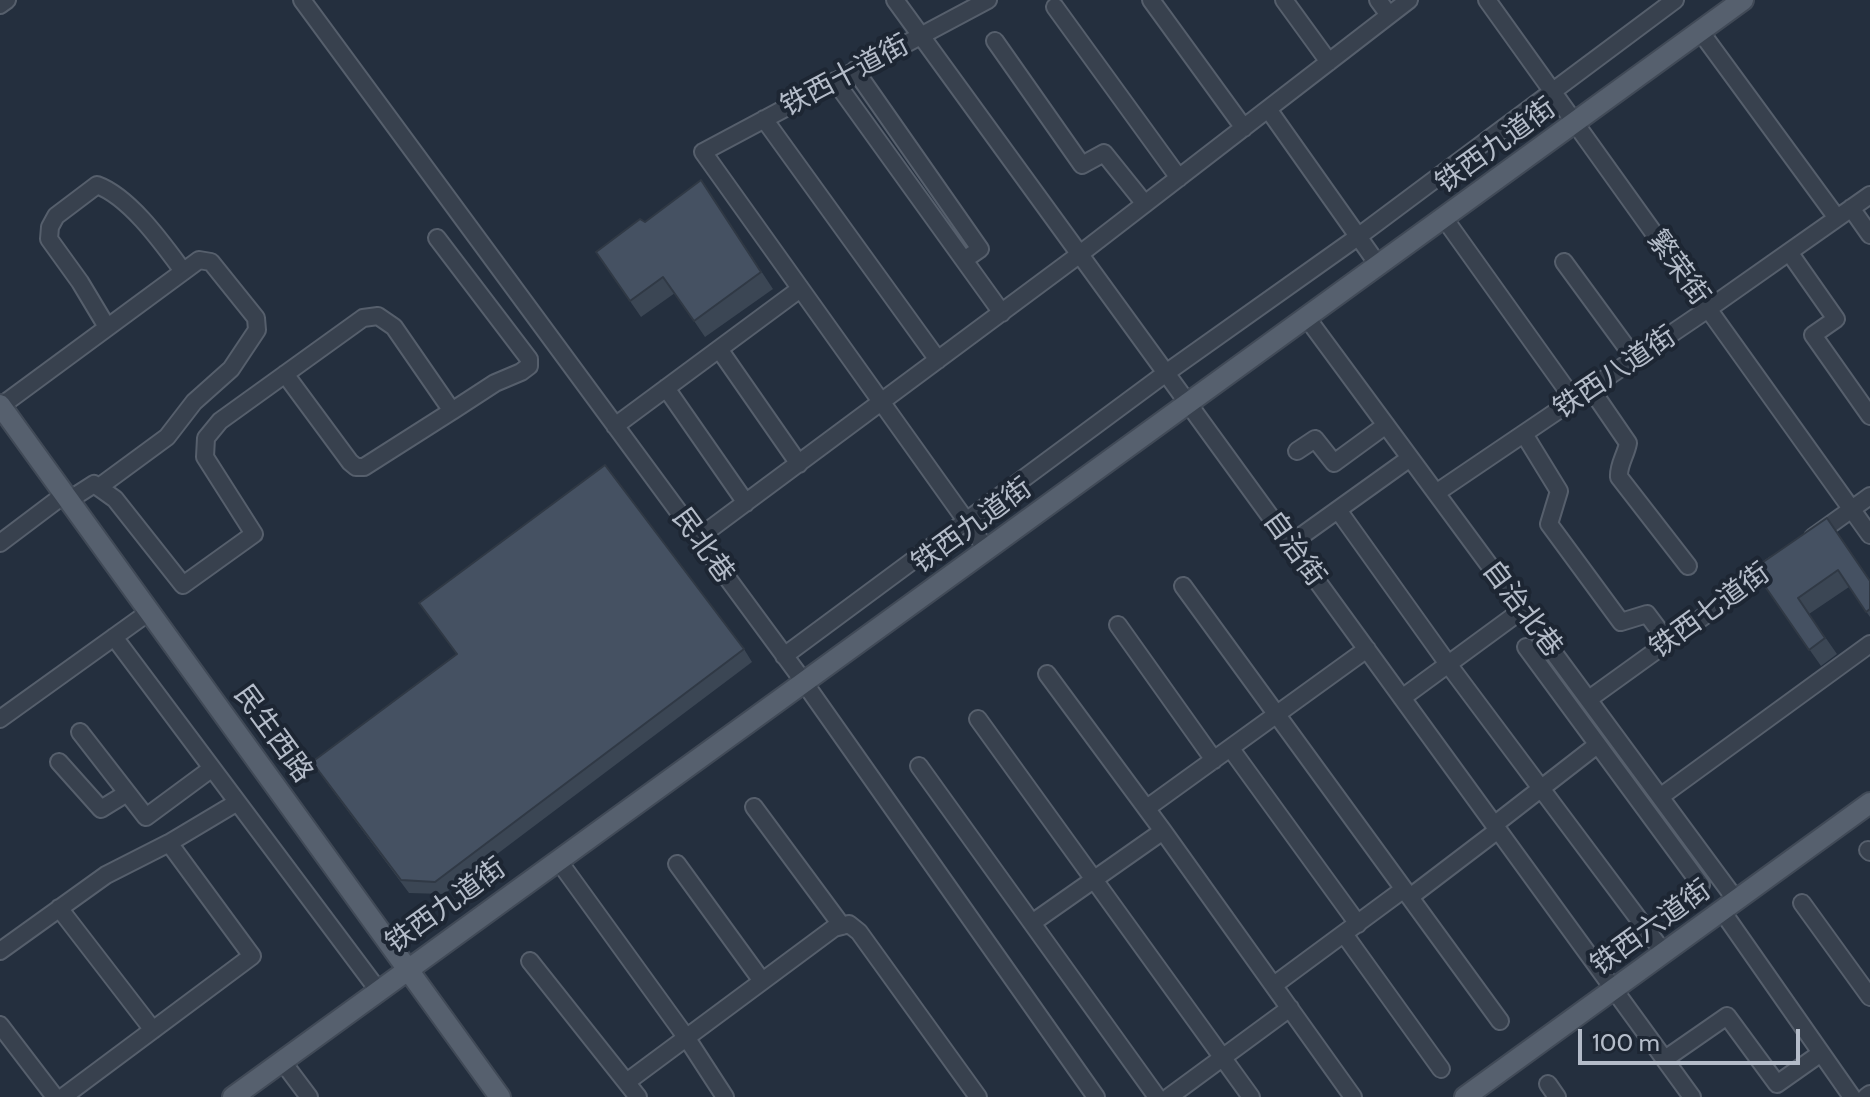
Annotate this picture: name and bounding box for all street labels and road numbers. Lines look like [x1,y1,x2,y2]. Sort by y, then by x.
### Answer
street label: 铁西十道街 [775,28,915,124]
street label: 铁西九道街 [1429,91,1563,201]
street label: 繁荣街 [1640,224,1716,312]
street label: 铁西八道街 [1548,320,1682,426]
street label: 铁西九道街 [905,471,1039,581]
street label: 民北巷 [665,502,741,590]
street label: 自治街 [1256,505,1332,593]
street label: 自治北巷 [1475,554,1569,664]
street label: 铁西七道街 [1643,556,1777,666]
street label: 民生西路 [226,679,320,789]
street label: 铁西九道街 [379,851,513,961]
street label: 铁西六道街 [1584,873,1718,983]

